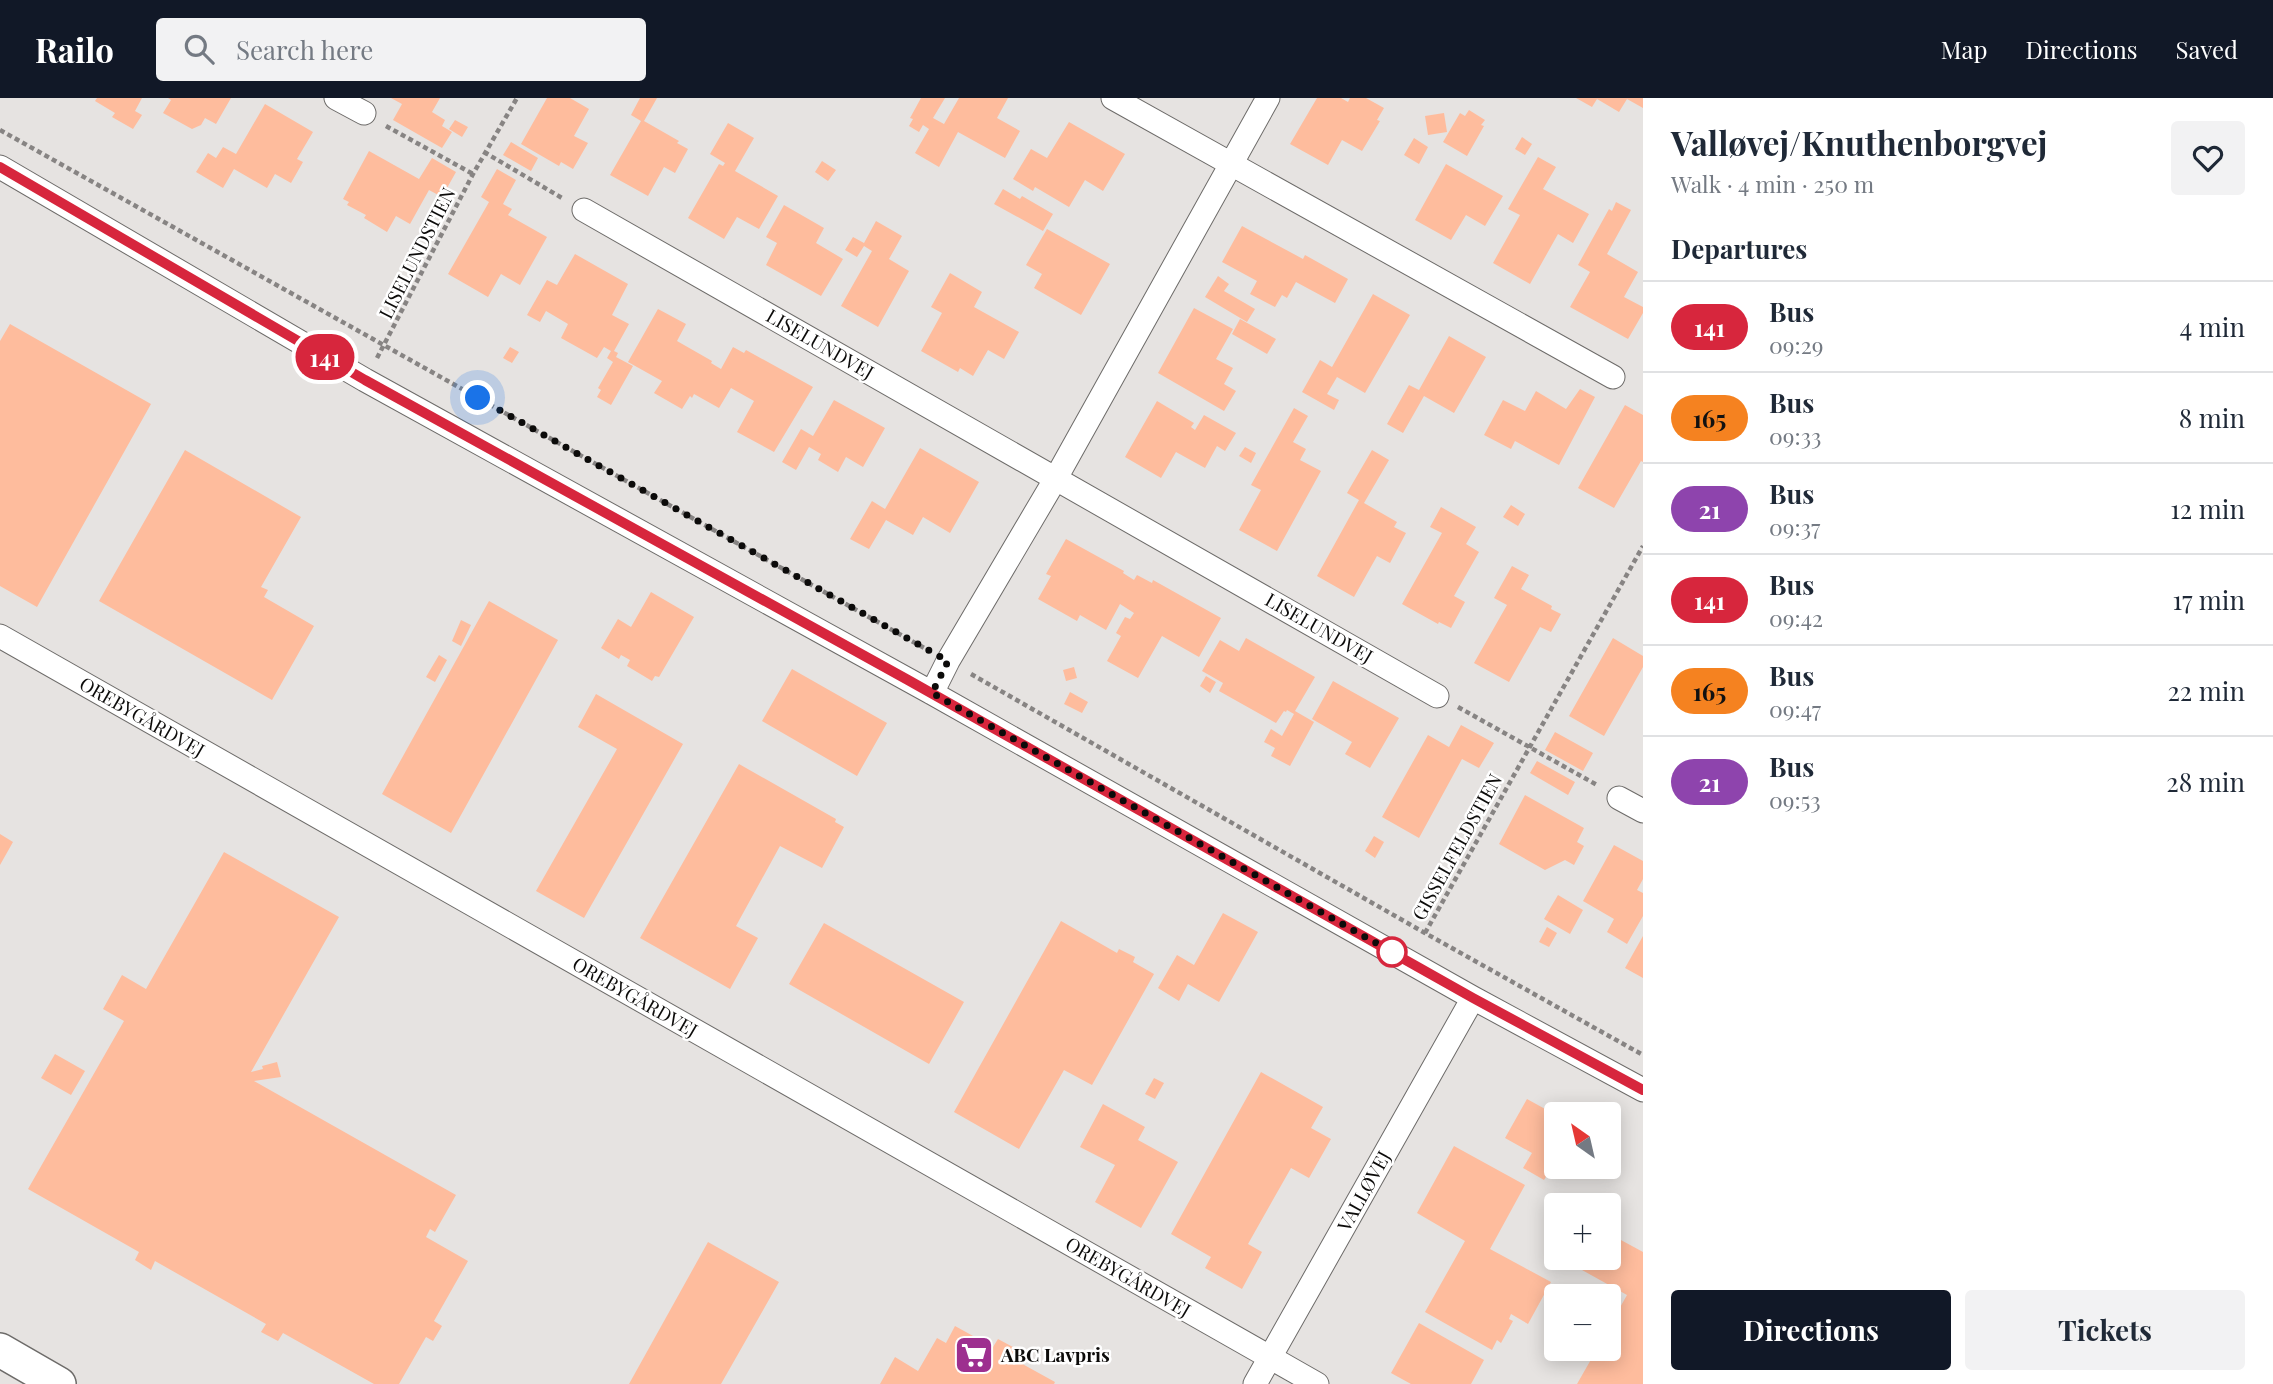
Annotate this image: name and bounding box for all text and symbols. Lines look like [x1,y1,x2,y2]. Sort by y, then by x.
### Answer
search box [156,18,646,81]
text: Railo [35,27,114,71]
icon: search [180,30,218,68]
text: Search here [236,32,373,67]
text: Map [1941,33,1987,65]
text: Directions [2025,33,2138,65]
text: Saved [2176,33,2238,65]
text: Valløvej/Knuthenborgvej [1671,120,2047,164]
button: heart [2171,121,2245,195]
text: Walk · 4 min · 250 m [1671,168,1874,199]
street label: LISELUNDSTIEN [372,182,460,323]
text: Departures [1671,231,1807,266]
text: Bus [1769,294,1814,329]
street label: LISELUNDVEJ [762,302,879,384]
text: 4 min [2179,309,2245,344]
text: 141 [1694,311,1725,343]
text: 09:29 [1769,329,1823,360]
line badge: 141 [285,334,365,380]
text: 141 [309,341,341,373]
your location [460,380,495,415]
text: Bus [1769,385,1814,420]
text: 8 min [2179,400,2245,435]
text: 165 [1693,402,1726,434]
text: 09:33 [1769,420,1821,451]
text: Bus [1769,476,1814,511]
text: 12 min [2170,491,2245,526]
text: 21 [1699,493,1720,525]
text: 09:37 [1769,511,1820,542]
text: Bus [1769,567,1814,602]
text: 17 min [2172,582,2245,617]
text: 141 [1694,584,1725,616]
street label: LISELUNDVEJ [1261,586,1378,668]
text: 09:42 [1769,602,1823,633]
text: Bus [1769,658,1814,693]
street label: OREBYGÅRDVEJ [75,670,210,763]
text: 22 min [2167,673,2245,708]
text: 165 [1693,675,1726,707]
text: 09:47 [1769,693,1821,724]
text: Bus [1769,749,1814,784]
text: 28 min [2166,764,2245,799]
text: 21 [1699,766,1720,798]
street label: GISSELFELDSTIEN [1405,769,1507,924]
text: 09:53 [1769,784,1821,815]
unlabelled marker [1377,937,1407,967]
street label: OREBYGÅRDVEJ [568,950,703,1043]
north arrow [1544,1102,1620,1180]
map controls [1544,1102,1621,1361]
street label: VALLØVEJ [1330,1146,1396,1236]
button: + [1544,1193,1621,1270]
street label: OREBYGÅRDVEJ [1061,1230,1196,1323]
button: − [1544,1284,1621,1361]
button: Directions [1671,1290,1951,1370]
button: Tickets [1965,1290,2245,1370]
supermarket icon: ABC Lavpris [953,1334,995,1376]
place label: ABC Lavpris [1000,1341,1110,1367]

